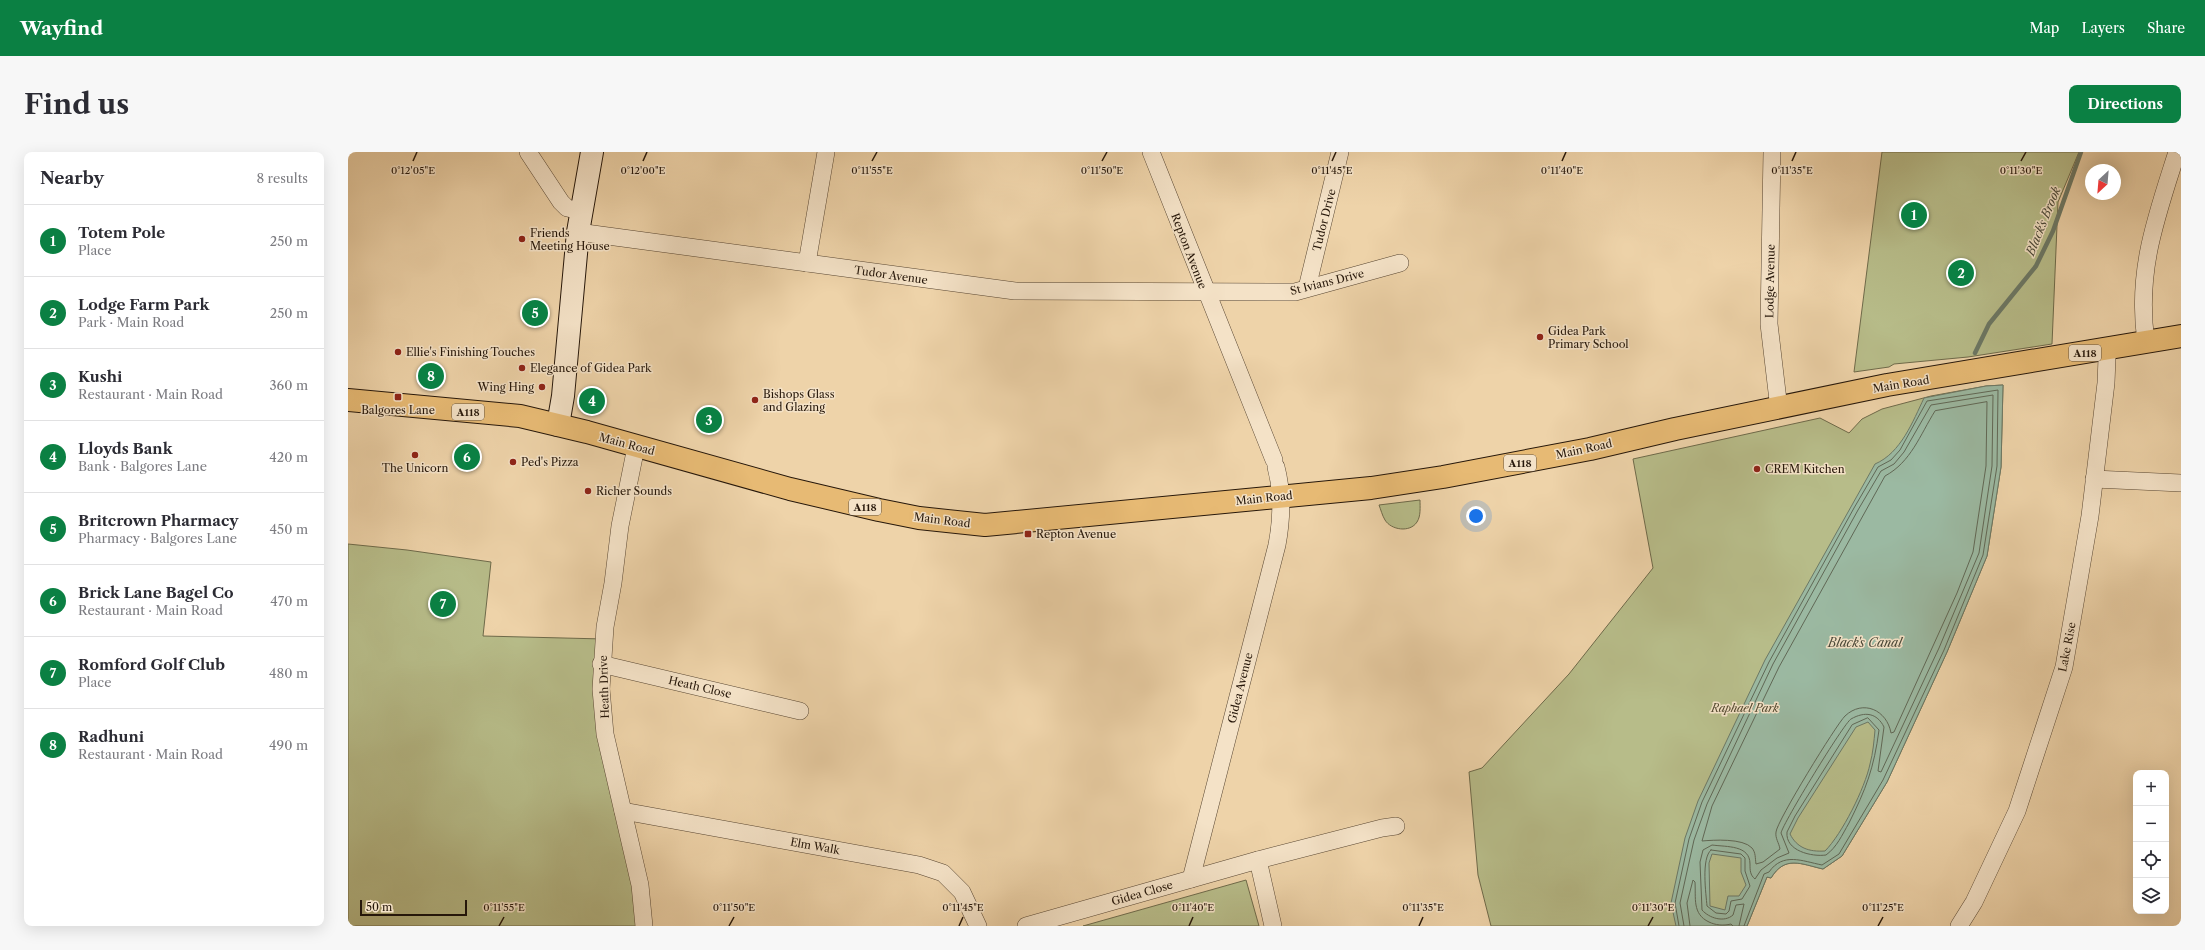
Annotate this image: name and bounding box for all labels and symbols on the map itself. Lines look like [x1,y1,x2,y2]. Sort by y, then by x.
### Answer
text: 0°12'05"E [391,164,435,177]
text: 0°12'00"E [620,164,666,177]
text: 0°11'55"E [851,164,893,177]
text: 0°11'50"E [1081,164,1123,177]
text: 0°11'45"E [1311,164,1353,177]
text: 0°11'40"E [1541,164,1583,177]
text: 0°11'35"E [1771,164,1813,177]
text: 0°11'30"E [2000,164,2042,177]
north arrow [2085,164,2121,200]
water label: Black's Brook [2022,184,2064,258]
street label: Tudor Drive [1309,187,1339,253]
pin: 1 [1901,200,1927,230]
street label: Repton Avenue [1168,211,1210,291]
place label: Friends Meeting House [530,226,610,253]
marker: Friends Meeting House [517,234,527,244]
street label: Lodge Avenue [1762,244,1778,318]
pin: 2 [1948,258,1974,288]
street label: Tudor Avenue [853,263,929,287]
street label: St Ivians Drive [1289,266,1365,298]
pin: 5 [522,298,548,328]
place label: Gidea Park Primary School [1548,324,1629,351]
marker: Gidea Park Primary School [1535,332,1545,342]
place label: Ellie's Finishing Touches [406,345,535,359]
road number: A118 [2069,345,2101,361]
marker: Ellie's Finishing Touches [393,347,403,357]
pin: 8 [418,361,444,391]
place label: Elegance of Gidea Park [530,361,652,375]
marker: Elegance of Gidea Park [517,363,527,373]
street label: Main Road [1872,373,1931,395]
place label: Wing Hing [477,380,534,394]
marker: Wing Hing [537,382,547,392]
pin: 4 [579,386,605,416]
place label: Bishops Glass and Glazing [763,387,835,414]
marker: Balgores Lane [393,392,403,402]
marker: Bishops Glass and Glazing [750,395,760,405]
place label: Balgores Lane [361,403,435,417]
road number: A118 [452,404,484,420]
pin: 3 [696,405,722,435]
street label: Main Road [598,430,657,458]
street label: Main Road [1555,436,1614,462]
pin: 6 [454,442,480,472]
marker: The Unicorn [410,450,420,460]
place label: Ped's Pizza [521,455,579,469]
road number: A118 [1504,455,1536,471]
marker: Ped's Pizza [508,457,518,467]
place label: The Unicorn [382,461,448,475]
place label: CREM Kitchen [1765,462,1845,476]
marker: CREM Kitchen [1752,464,1762,474]
place label: Richer Sounds [596,484,672,498]
marker: Richer Sounds [583,486,593,496]
street label: Main Road [1235,488,1293,508]
road number: A118 [849,499,881,515]
your location [1466,506,1486,526]
street label: Main Road [913,510,972,530]
place label: Repton Avenue [1036,527,1116,541]
marker: Repton Avenue [1023,529,1033,539]
pin: 7 [430,589,456,619]
street label: Lake Rise [2055,621,2079,673]
water label: Black's Canal [1827,635,1903,650]
street label: Gidea Avenue [1224,651,1256,725]
street label: Heath Drive [596,655,612,719]
street label: Heath Close [667,673,733,701]
park label: Raphael Park [1710,701,1779,715]
street label: Elm Walk [789,835,842,857]
street label: Gidea Close [1110,878,1174,908]
scale bar [360,898,467,917]
text: 0°11'55"E [483,901,525,914]
text: 0°11'50"E [713,901,755,914]
text: 0°11'45"E [942,901,984,914]
text: 0°11'40"E [1172,901,1214,914]
text: 0°11'35"E [1402,901,1444,914]
text: 0°11'30"E [1632,901,1674,914]
text: 0°11'25"E [1862,901,1904,914]

